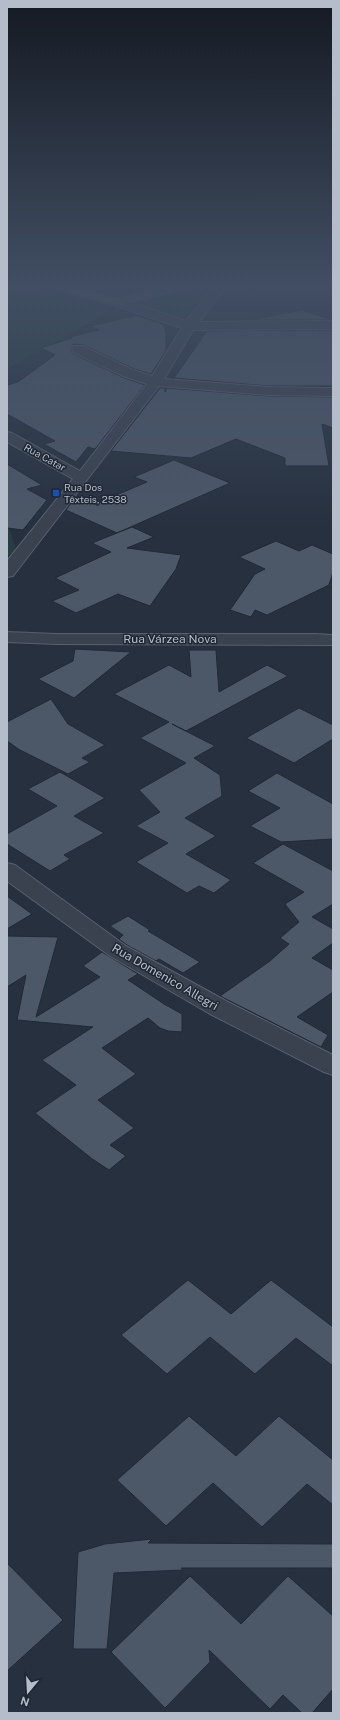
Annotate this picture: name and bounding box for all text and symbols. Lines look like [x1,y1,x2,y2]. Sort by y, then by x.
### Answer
street label: Rua Catar [22,441,68,473]
place label: Rua Dos Têxteis, 2538 [64,481,127,505]
marker: Rua Dos Têxteis, 2538 [51,488,61,498]
street label: Rua Várzea Nova [123,632,217,646]
street label: Rua Domenico Allegri [110,941,220,1013]
north arrow [8,1672,48,1712]
text: N [19,1694,31,1709]

